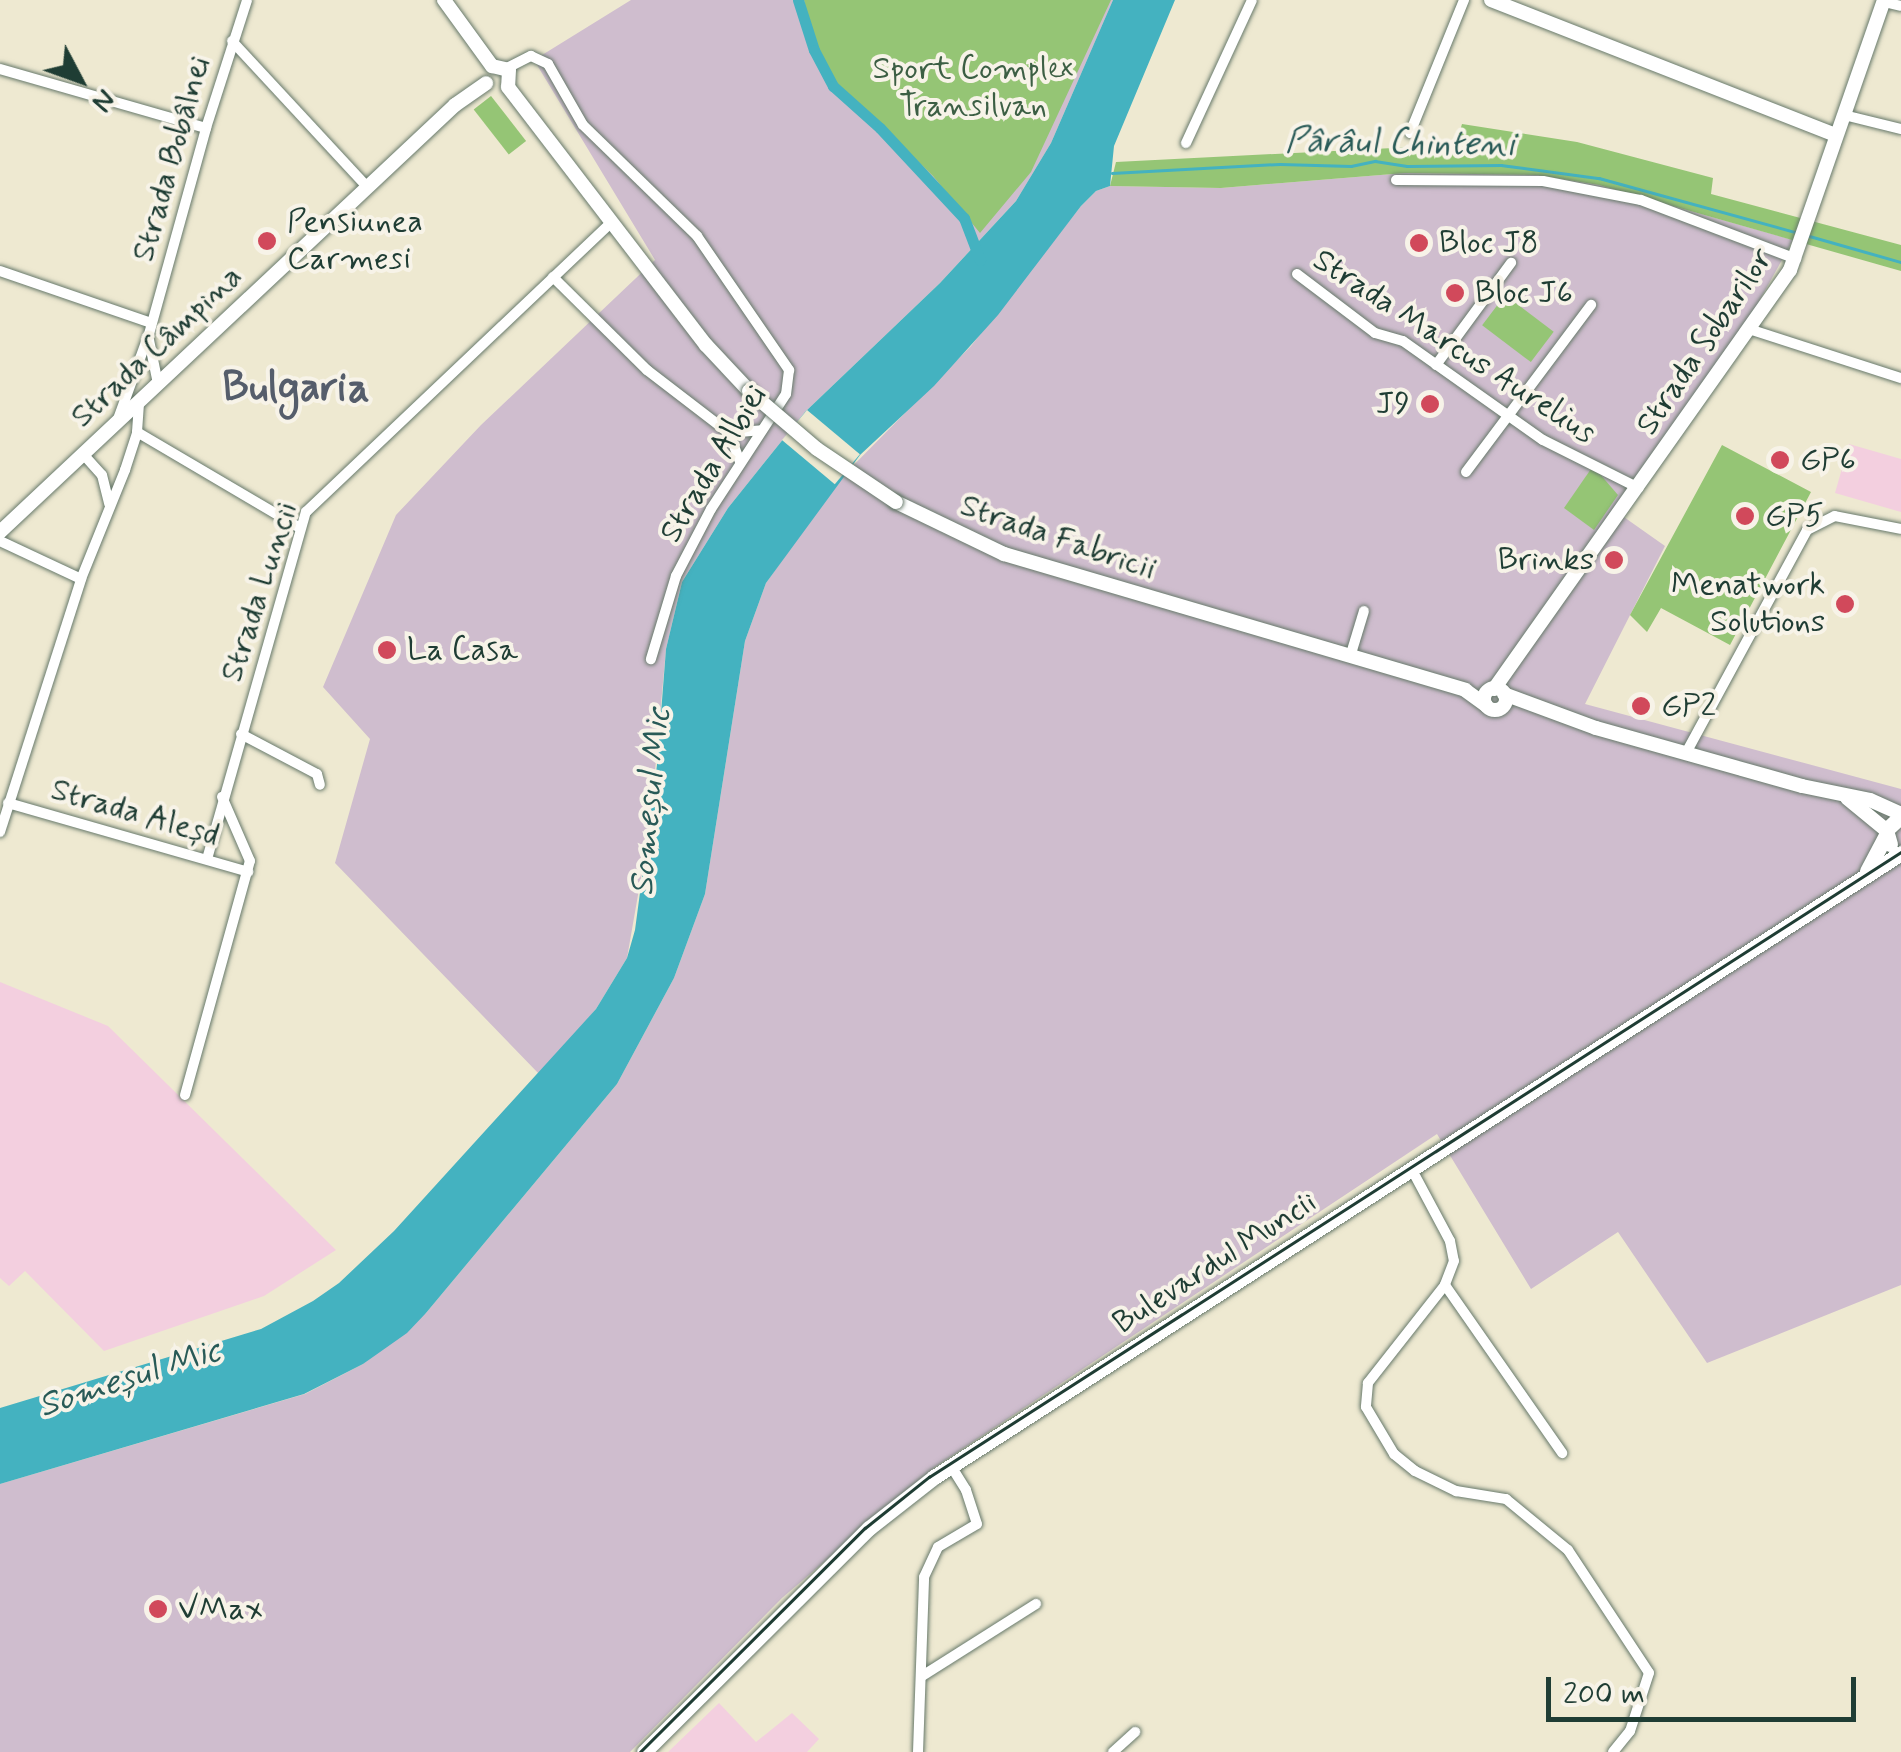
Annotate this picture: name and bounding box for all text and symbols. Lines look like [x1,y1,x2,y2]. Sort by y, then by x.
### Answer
north arrow [30,30,130,130]
street label: Strada Bobâlnei [124,50,220,268]
park label: Sport Complex Transilvan [873,51,1073,126]
text: N [83,81,123,119]
water label: Pârâul Chinteni [1277,120,1523,166]
place label: Pensiunea Carmesi [287,204,423,279]
place label: Bloc J8 [1439,224,1539,262]
marker: Pensiunea Carmesi [256,230,278,252]
marker: Bloc J8 [1408,232,1430,254]
street label: Strada Sobarilor [1627,239,1783,445]
street label: Strada Marcus Aurelius [1313,246,1595,448]
street label: Strada Câmpina [62,256,252,438]
place label: Bloc J6 [1475,274,1573,312]
marker: Bloc J6 [1444,282,1466,304]
district label: Bulgaria [222,364,370,414]
street label: Strada Albiei [652,378,776,550]
place label: J9 [1376,385,1410,423]
marker: J9 [1419,393,1441,415]
place label: GP6 [1800,441,1856,479]
marker: GP6 [1769,449,1791,471]
street label: Strada Fabricii [956,487,1160,589]
place label: GP5 [1765,497,1824,535]
street label: Strada Luncii [214,501,306,683]
marker: GP5 [1734,505,1756,527]
place label: Brinks [1498,541,1594,579]
marker: Brinks [1603,549,1625,571]
place label: Menatwork Solutions [1671,567,1825,642]
marker: Menatwork Solutions [1834,593,1856,615]
place label: La Casa [407,631,521,669]
marker: La Casa [376,639,398,661]
place label: GP2 [1661,687,1716,725]
marker: GP2 [1630,695,1652,717]
water label: Someșul Mic [621,706,679,898]
street label: Strada Aleșd [47,771,223,855]
street label: Bulevardul Muncii [1105,1182,1325,1344]
water label: Someșul Mic [33,1329,225,1427]
place label: VMax [178,1590,263,1628]
marker: VMax [147,1598,169,1620]
scale bar [1551,1657,1861,1719]
text: 200 m [1563,1675,1645,1714]

